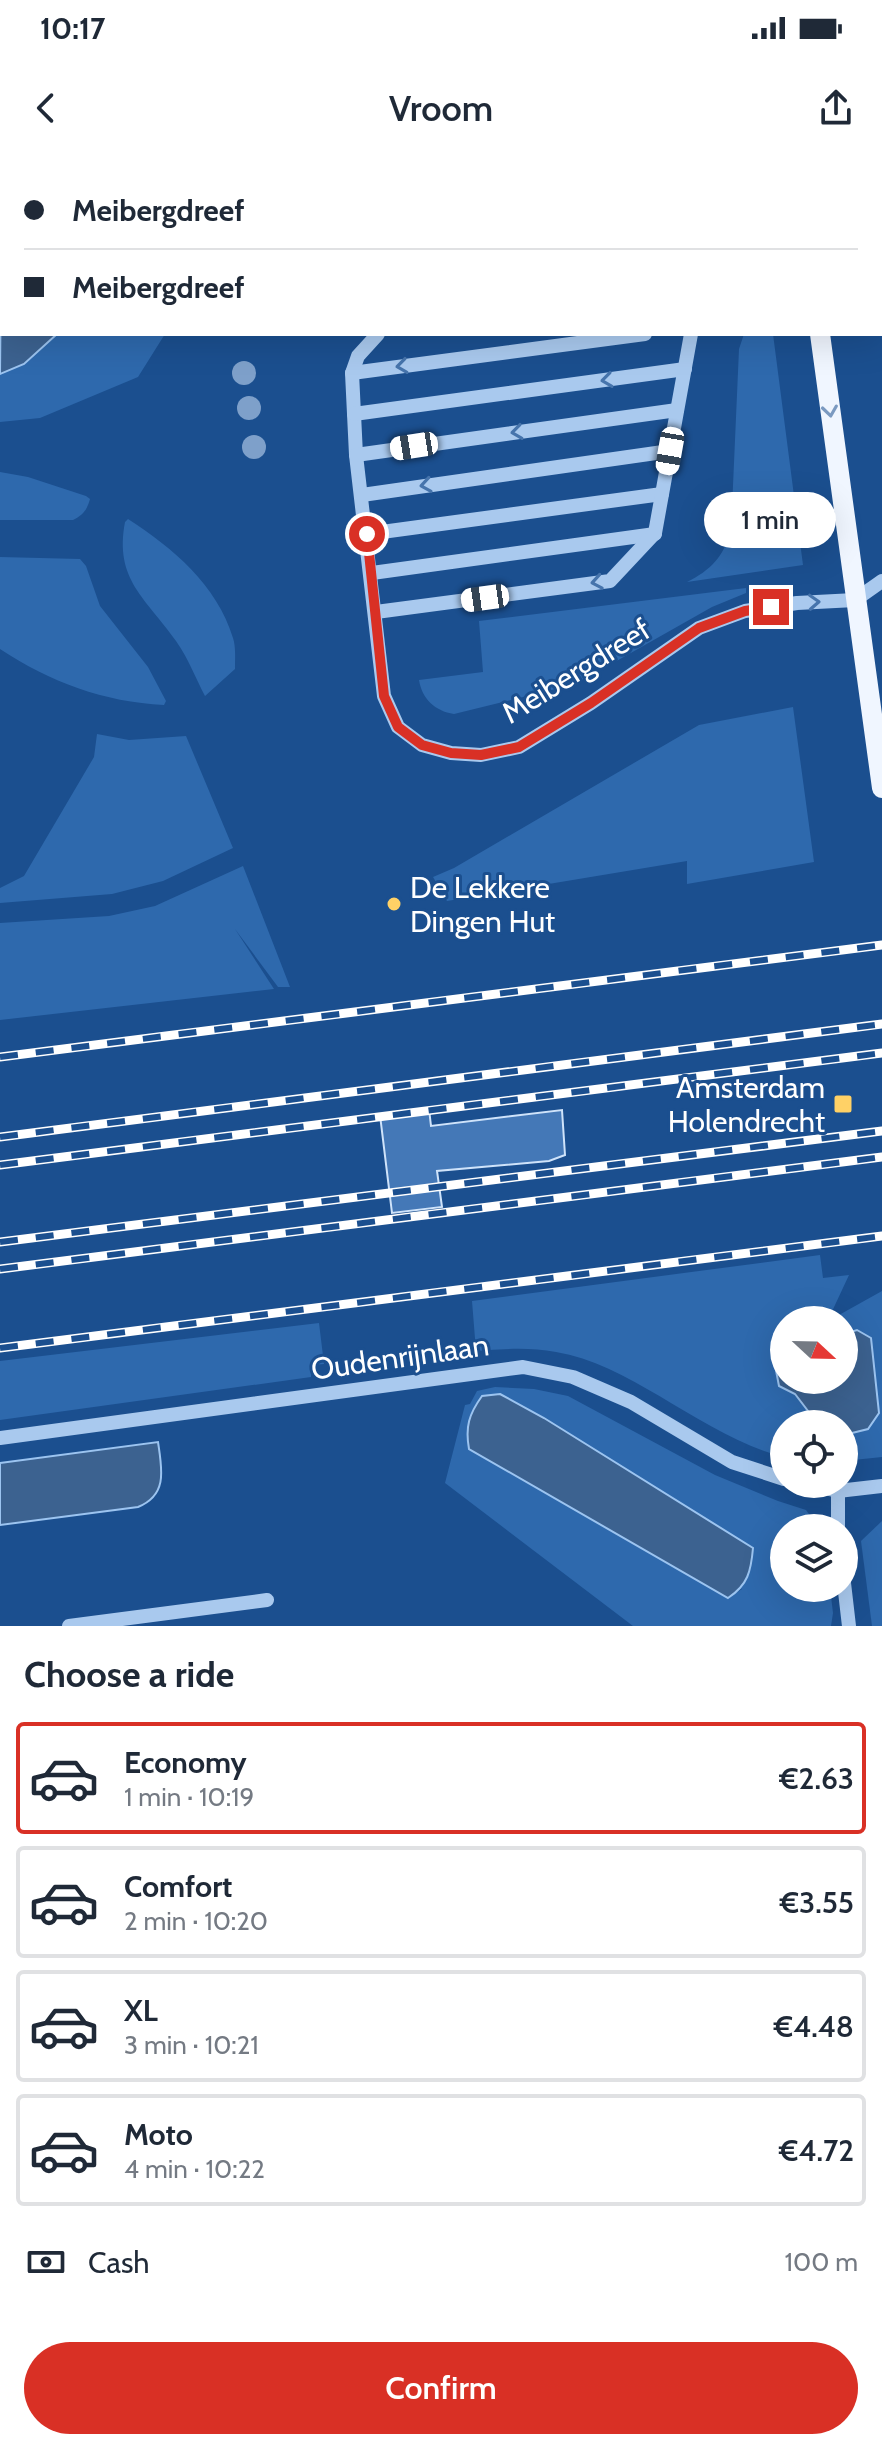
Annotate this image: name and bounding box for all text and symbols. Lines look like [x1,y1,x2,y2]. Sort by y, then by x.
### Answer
text: 10:17 [40,10,105,47]
icon: back [24,86,68,130]
text: Vroom [389,86,493,130]
icon: share [814,86,858,130]
text: Meibergdreef [72,192,244,229]
text: Meibergdreef [72,269,244,306]
one-way arrow [395,357,409,374]
one-way arrow [600,371,613,388]
one-way arrow [822,405,839,418]
one-way arrow [510,423,524,440]
car [654,425,686,477]
car [388,430,440,462]
one-way arrow [419,476,433,493]
callout: 1 min [705,491,837,547]
text: 1 min [741,504,799,536]
route start [349,516,385,552]
one-way arrow [591,573,604,590]
car [460,583,510,613]
route end [753,589,789,625]
one-way arrow [808,594,821,611]
street label: Meibergdreef [495,611,657,731]
place label: De Lekkere Dingen Hut [410,869,555,940]
marker: De Lekkere Dingen Hut [385,895,403,913]
place label: Amsterdam Holendrecht [668,1069,825,1140]
marker: Amsterdam Holendrecht [832,1093,854,1115]
north arrow [770,1306,858,1394]
map controls [770,1306,858,1602]
street label: Oudenrijnlaan [309,1326,491,1388]
button: locate [770,1410,858,1498]
button: layers [770,1514,858,1602]
text: Choose a ride [24,1652,234,1696]
icon: car [28,1742,100,1814]
text: Economy [124,1744,247,1781]
text: €2.63 [779,1760,854,1797]
text: 1 min · 10:19 [124,1781,254,1813]
icon: car [28,1866,100,1938]
text: Comfort [124,1868,232,1905]
text: €3.55 [780,1884,854,1921]
text: 2 min · 10:20 [124,1905,268,1937]
icon: car [28,1990,100,2062]
text: XL [124,1992,158,2029]
text: €4.48 [774,2008,854,2045]
text: 3 min · 10:21 [124,2029,259,2061]
icon: car [28,2114,100,2186]
text: Moto [124,2116,193,2153]
text: €4.72 [779,2132,854,2169]
text: 4 min · 10:22 [124,2153,265,2185]
icon: cash [24,2240,68,2284]
text: Cash [88,2244,150,2281]
text: 100 m [785,2246,858,2278]
button: Confirm [24,2342,858,2434]

